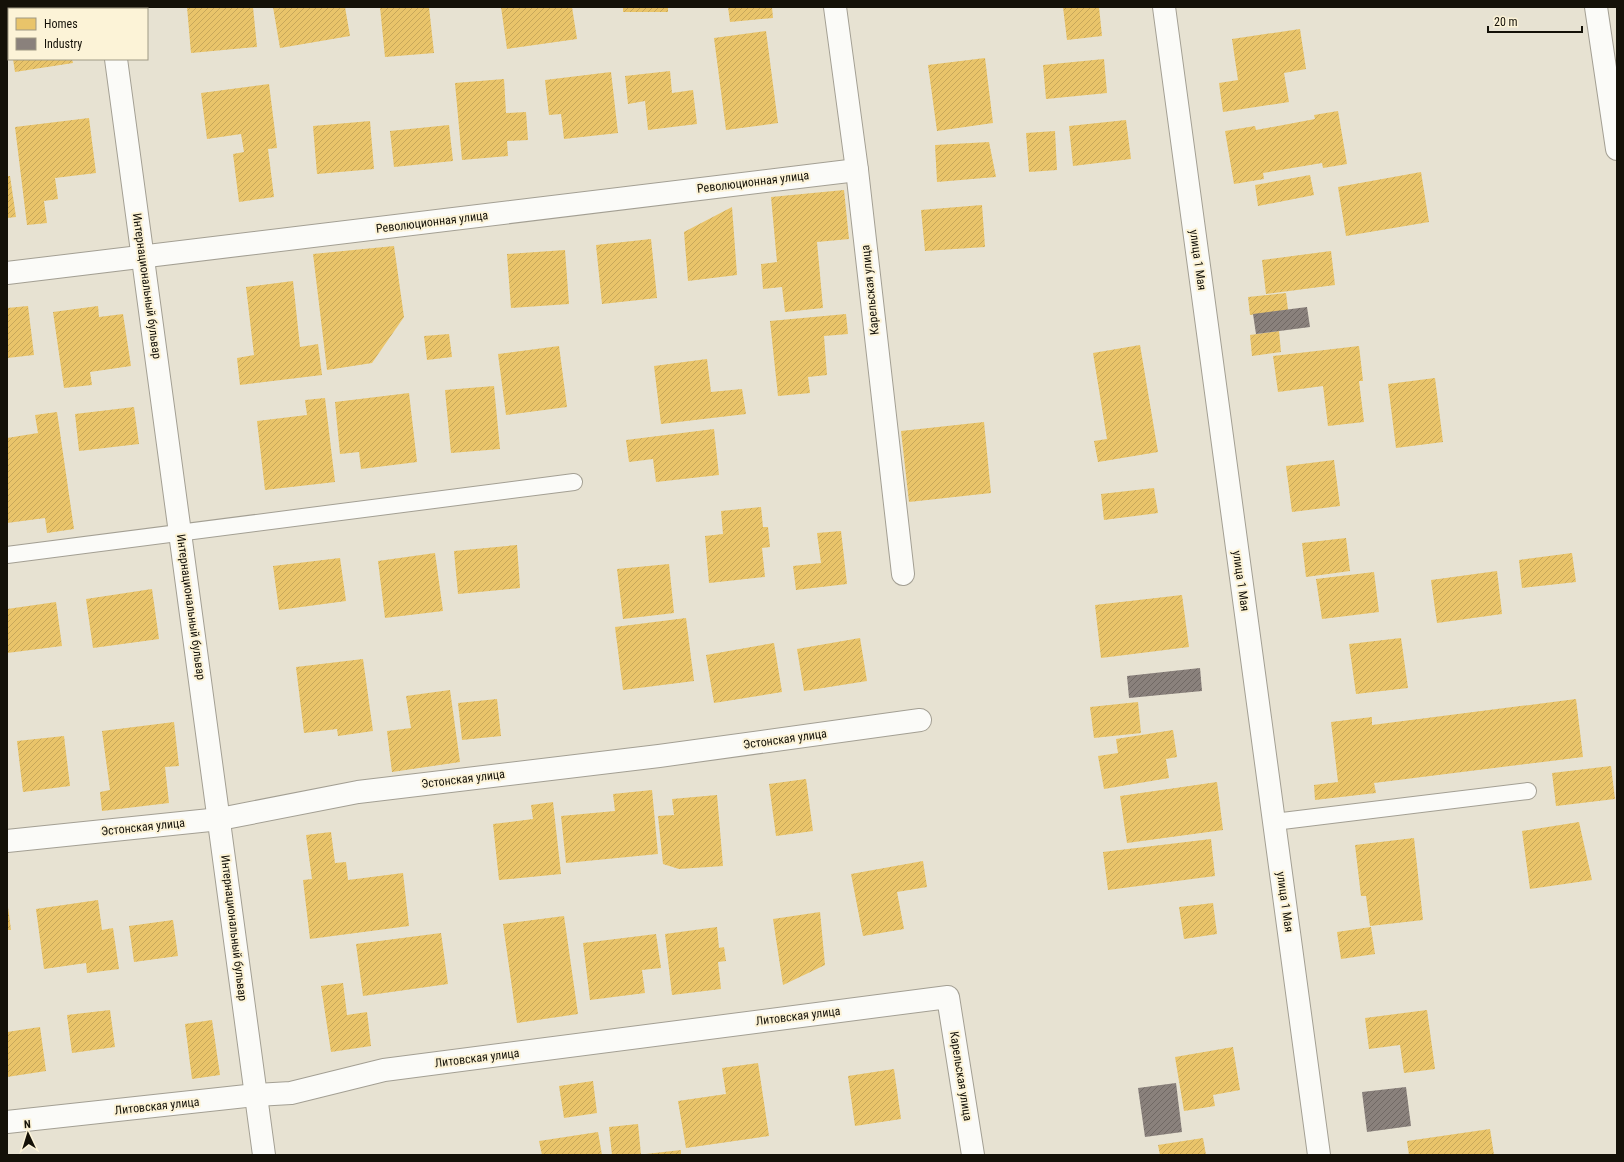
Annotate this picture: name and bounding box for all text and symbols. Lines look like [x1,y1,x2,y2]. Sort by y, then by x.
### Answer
legend [8,8,148,60]
scale bar [1488,8,1582,34]
text: 20 m [1494,15,1518,29]
text: Homes [44,17,78,31]
text: Industry [44,37,82,51]
street label: Революционная улица [696,168,810,196]
street label: Революционная улица [375,208,489,236]
street label: Интернациональный бульвар [130,212,164,360]
street label: улица 1 Мая [1187,229,1209,291]
street label: Карельская улица [858,244,882,336]
street label: Интернациональный бульвар [174,533,208,681]
street label: улица 1 Мая [1230,550,1252,612]
street label: Эстонская улица [742,726,828,752]
street label: Эстонская улица [420,767,506,791]
street label: Эстонская улица [100,816,186,838]
street label: Интернациональный бульвар [218,854,250,1002]
street label: улица 1 Мая [1274,871,1296,933]
street label: Литовская улица [755,1004,841,1028]
street label: Карельская улица [947,1030,975,1122]
street label: Литовская улица [434,1046,520,1070]
street label: Литовская улица [114,1095,200,1117]
north arrow [8,1114,48,1154]
text: N [24,1118,31,1131]

